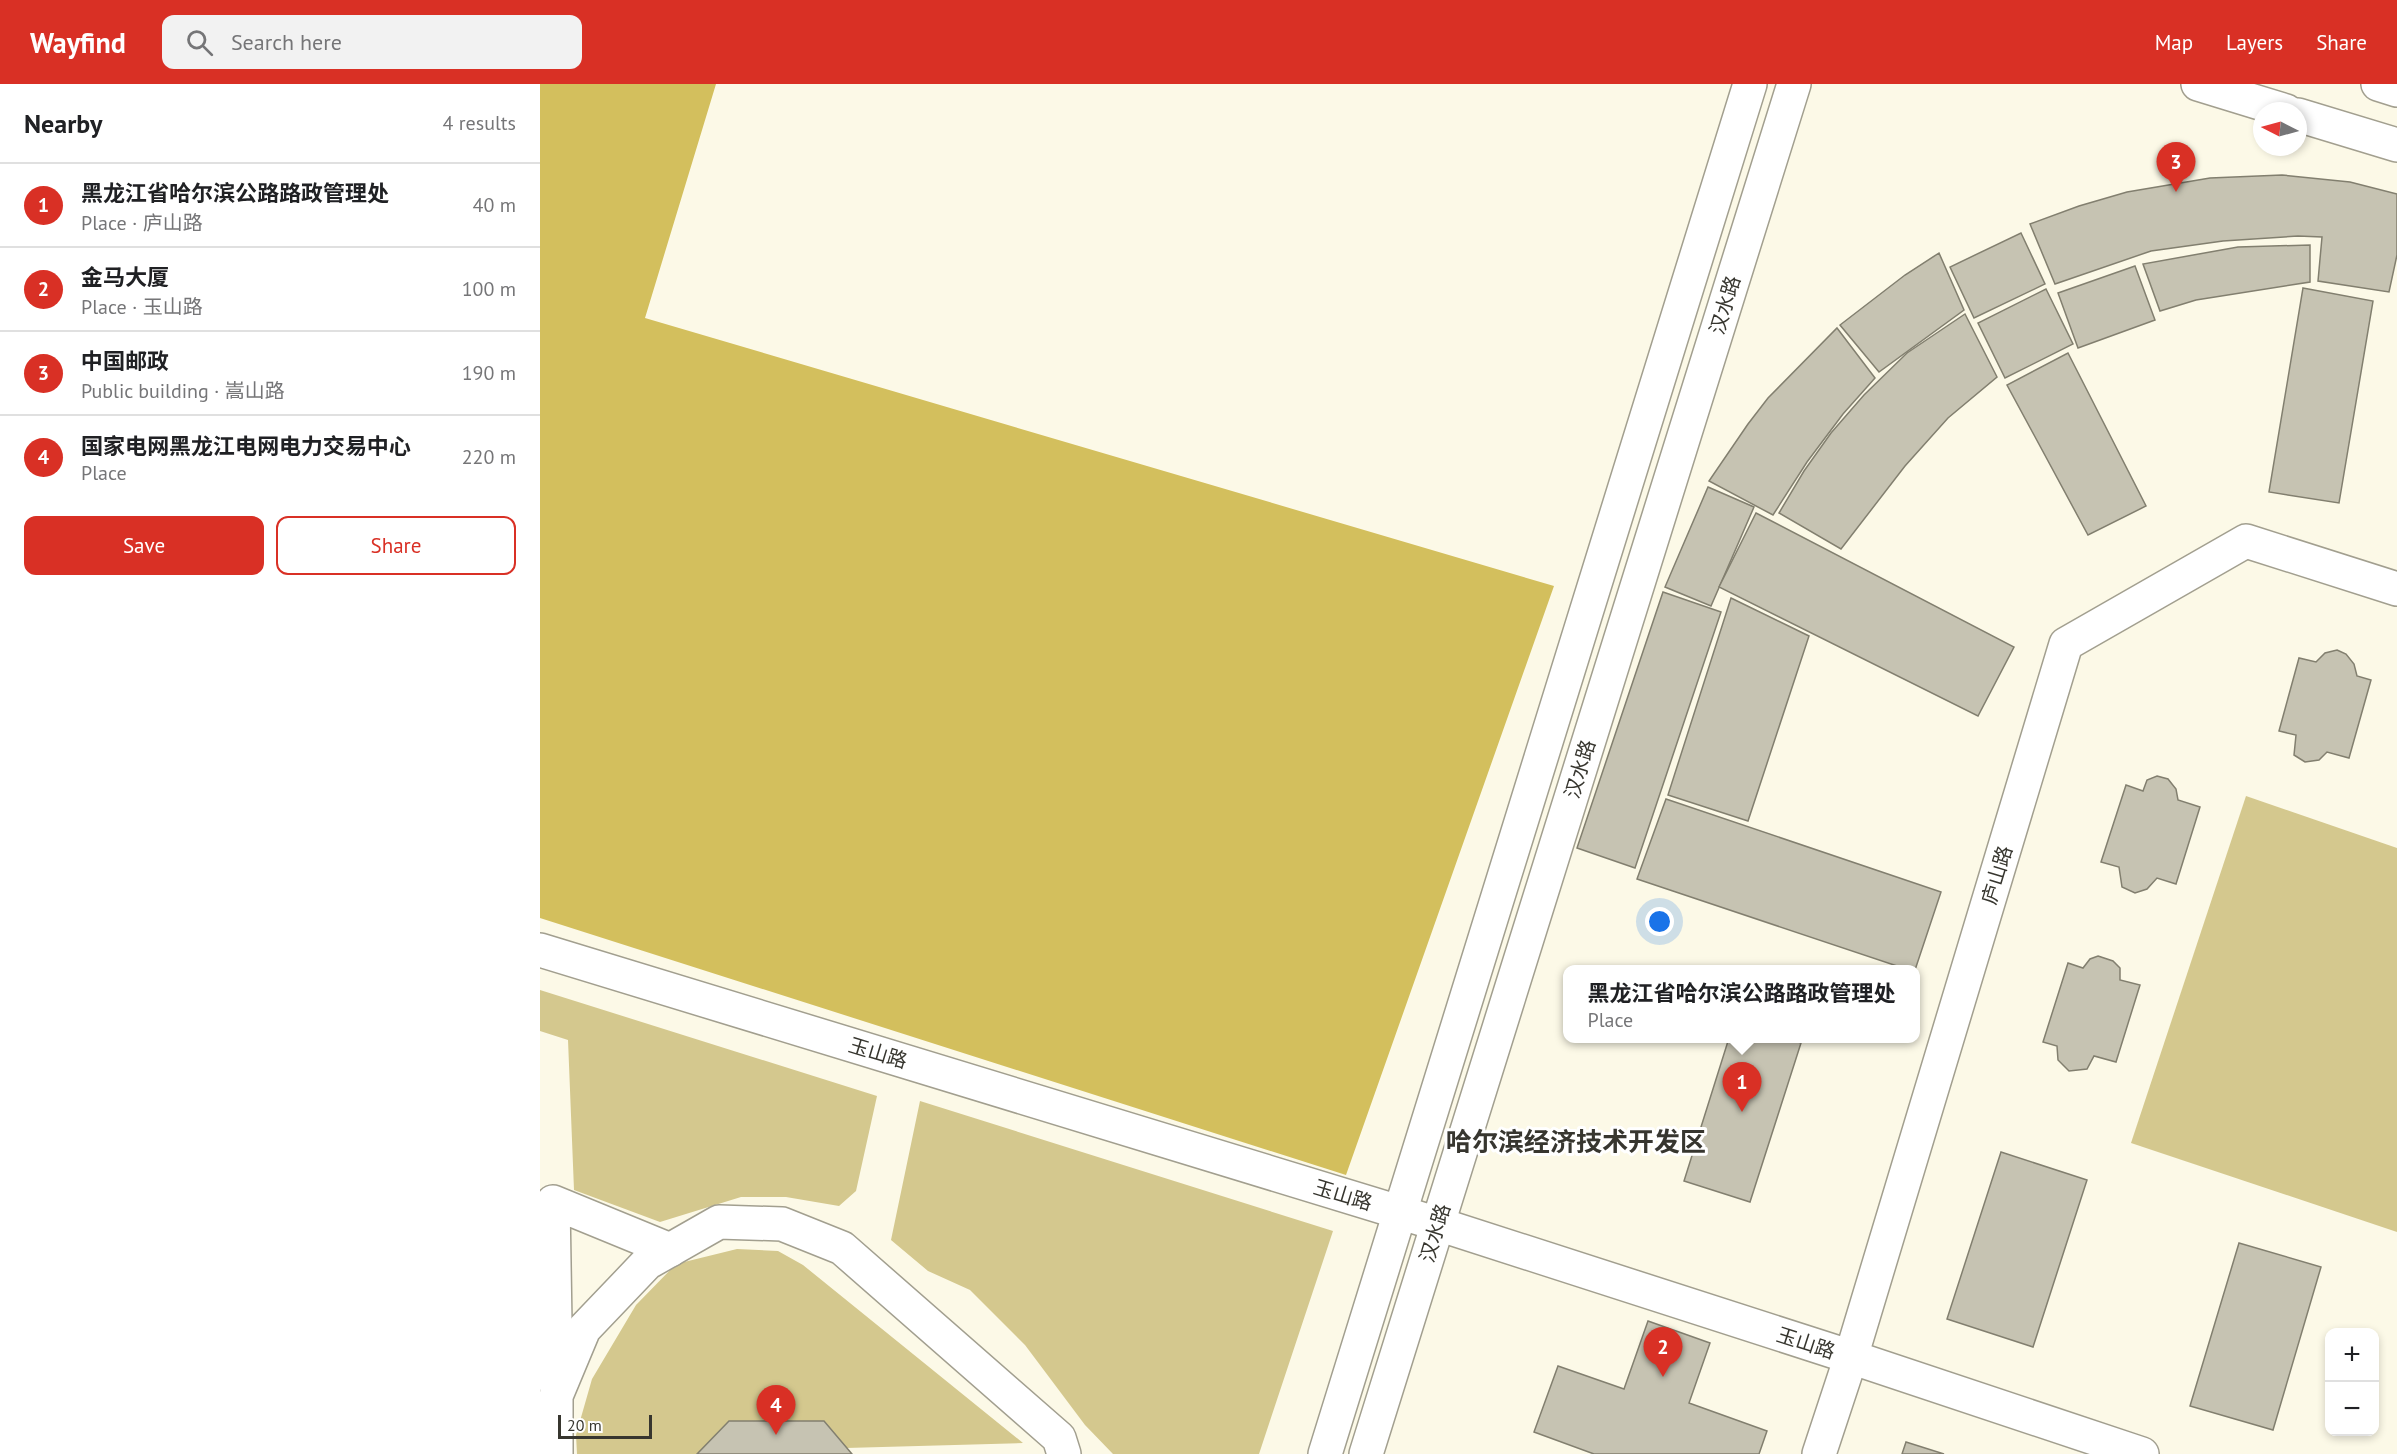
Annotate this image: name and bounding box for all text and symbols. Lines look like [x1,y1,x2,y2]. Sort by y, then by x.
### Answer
search box [162,15,582,69]
text: Wayfind [30,24,126,61]
icon: search [183,26,216,59]
text: Search here [231,28,342,56]
text: Map [2155,29,2193,56]
text: Layers [2226,29,2283,56]
text: Share [2316,29,2367,56]
north arrow [2253,102,2307,156]
text: Nearby [24,107,102,140]
text: 4 results [443,110,516,136]
pin: 3 [2156,142,2196,192]
text: 黑龙江省哈尔滨公路路政管理处 [81,179,389,207]
text: 1 [38,192,49,218]
text: 40 m [473,192,516,218]
text: Place · 庐山路 [81,210,203,236]
text: 金马大厦 [81,263,169,291]
street label: 汉水路 [1704,273,1746,337]
text: 2 [38,276,49,302]
text: 100 m [462,276,516,302]
text: Place · 玉山路 [81,294,203,320]
text: 中国邮政 [81,347,169,375]
text: 3 [38,360,49,386]
text: 190 m [462,360,516,386]
text: Public building · 嵩山路 [81,378,285,404]
text: 国家电网黑龙江电网电力交易中心 [81,432,411,460]
text: 4 [38,444,49,470]
text: 220 m [462,444,516,470]
text: Place [81,460,127,486]
button: Save [24,516,264,575]
button: Share [276,516,516,575]
street label: 汉水路 [1559,737,1601,801]
street label: 庐山路 [1976,843,2018,907]
your location [1645,907,1674,936]
popup [1563,965,1920,1043]
text: 黑龙江省哈尔滨公路路政管理处 [1587,979,1896,1007]
text: Place [1587,1007,1633,1033]
street label: 玉山路 [846,1032,910,1074]
pin: 1 [1722,1062,1762,1112]
district label: 哈尔滨经济技术开发区 [1446,1125,1706,1158]
street label: 玉山路 [1311,1174,1375,1216]
street label: 汉水路 [1414,1201,1456,1265]
street label: 玉山路 [1773,1321,1839,1365]
pin: 2 [1644,1328,1682,1377]
map controls [2325,1328,2379,1436]
button: + [2325,1328,2379,1382]
button: − [2325,1382,2379,1436]
pin: 4 [756,1386,796,1435]
scale bar [558,1412,652,1440]
text: 20 m [567,1415,602,1435]

